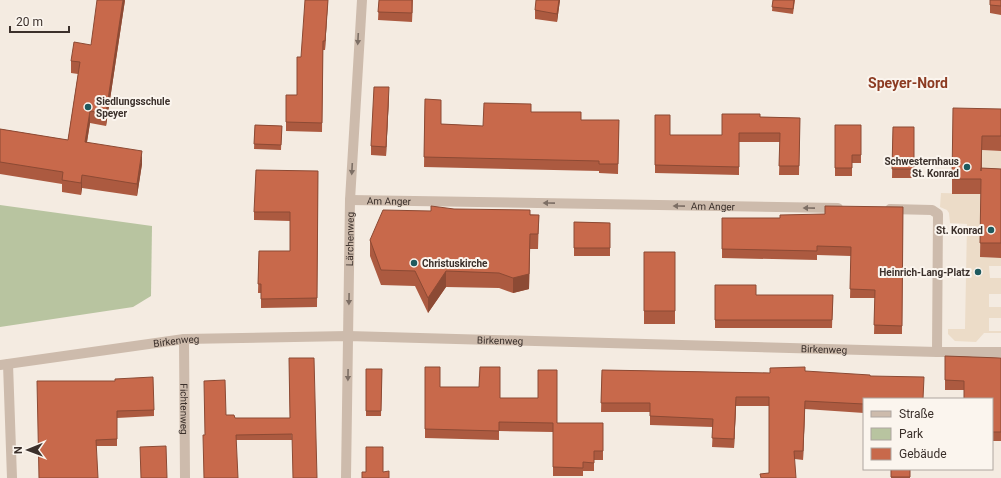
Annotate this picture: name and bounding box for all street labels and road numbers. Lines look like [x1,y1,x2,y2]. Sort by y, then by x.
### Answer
street label: Am Anger [367,195,412,207]
street label: Am Anger [691,201,736,212]
street label: Lärchenweg [344,212,356,266]
street label: Birkenweg [153,334,199,349]
street label: Birkenweg [477,335,523,347]
street label: Birkenweg [801,343,847,356]
street label: Fichtenweg [178,383,190,435]

